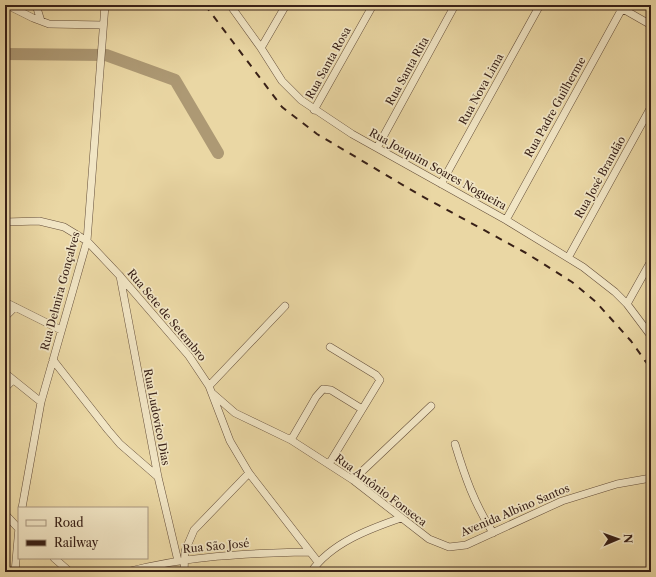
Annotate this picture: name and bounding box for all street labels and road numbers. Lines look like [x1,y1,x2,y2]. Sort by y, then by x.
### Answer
street label: Rua Santa Rosa [302,24,354,102]
street label: Rua Santa Rita [382,34,432,108]
street label: Rua Nova Lima [456,51,506,127]
street label: Rua Padre Guilherme [521,54,589,160]
street label: Rua Joaquim Soares Nogueira [367,125,509,213]
street label: Rua José Brandão [572,133,629,221]
street label: Rua Delmira Gonçalves [37,230,83,352]
street label: Rua Sete de Setembro [124,266,210,364]
street label: Rua Ludovico Dias [141,367,173,467]
street label: Rua Antônio Fonseca [332,451,430,529]
street label: Avenida Albino Santos [458,481,572,540]
street label: Rua São José [182,536,250,556]

